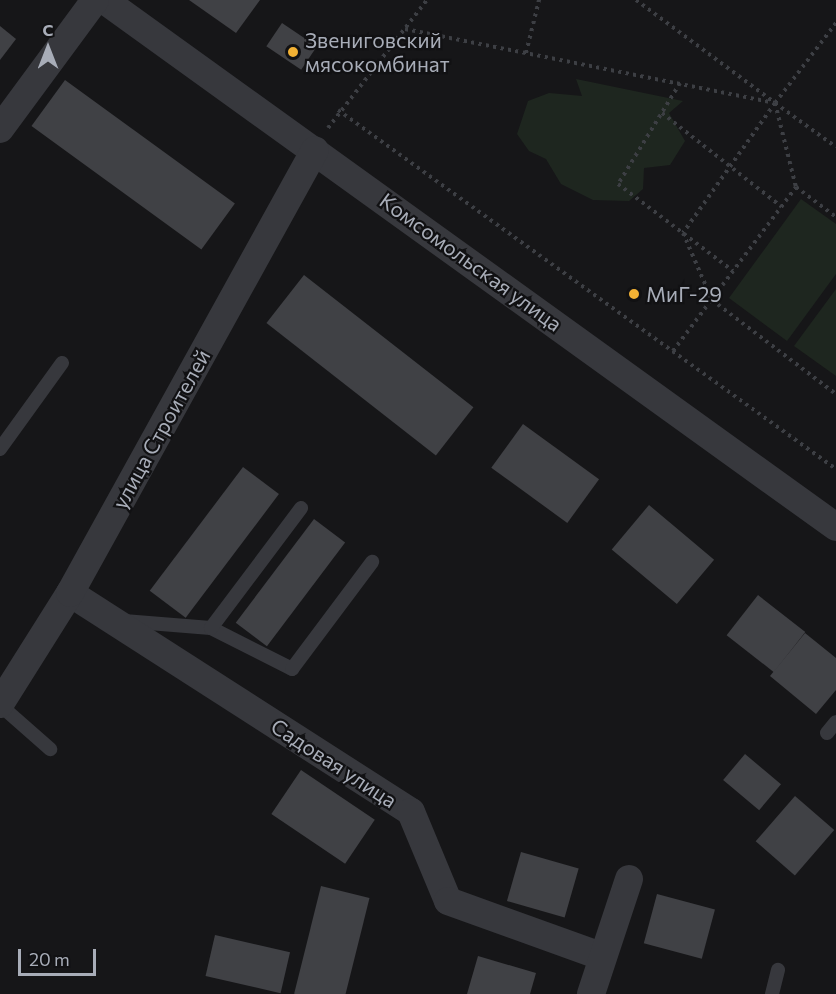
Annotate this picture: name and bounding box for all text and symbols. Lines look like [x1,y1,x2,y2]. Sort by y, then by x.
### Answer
north arrow [18,18,78,78]
text: С [43,20,53,39]
place label: Звениговский мясокомбинат [305,27,450,77]
marker: Звениговский мясокомбинат [286,45,300,59]
street label: Комсомольская улица [375,187,567,337]
place label: МиГ-29 [646,281,722,307]
marker: МиГ-29 [627,287,641,301]
street label: улица Строителей [107,345,215,513]
street label: Садовая улица [266,713,402,813]
scale bar [21,937,99,975]
text: 20 m [29,948,70,970]

